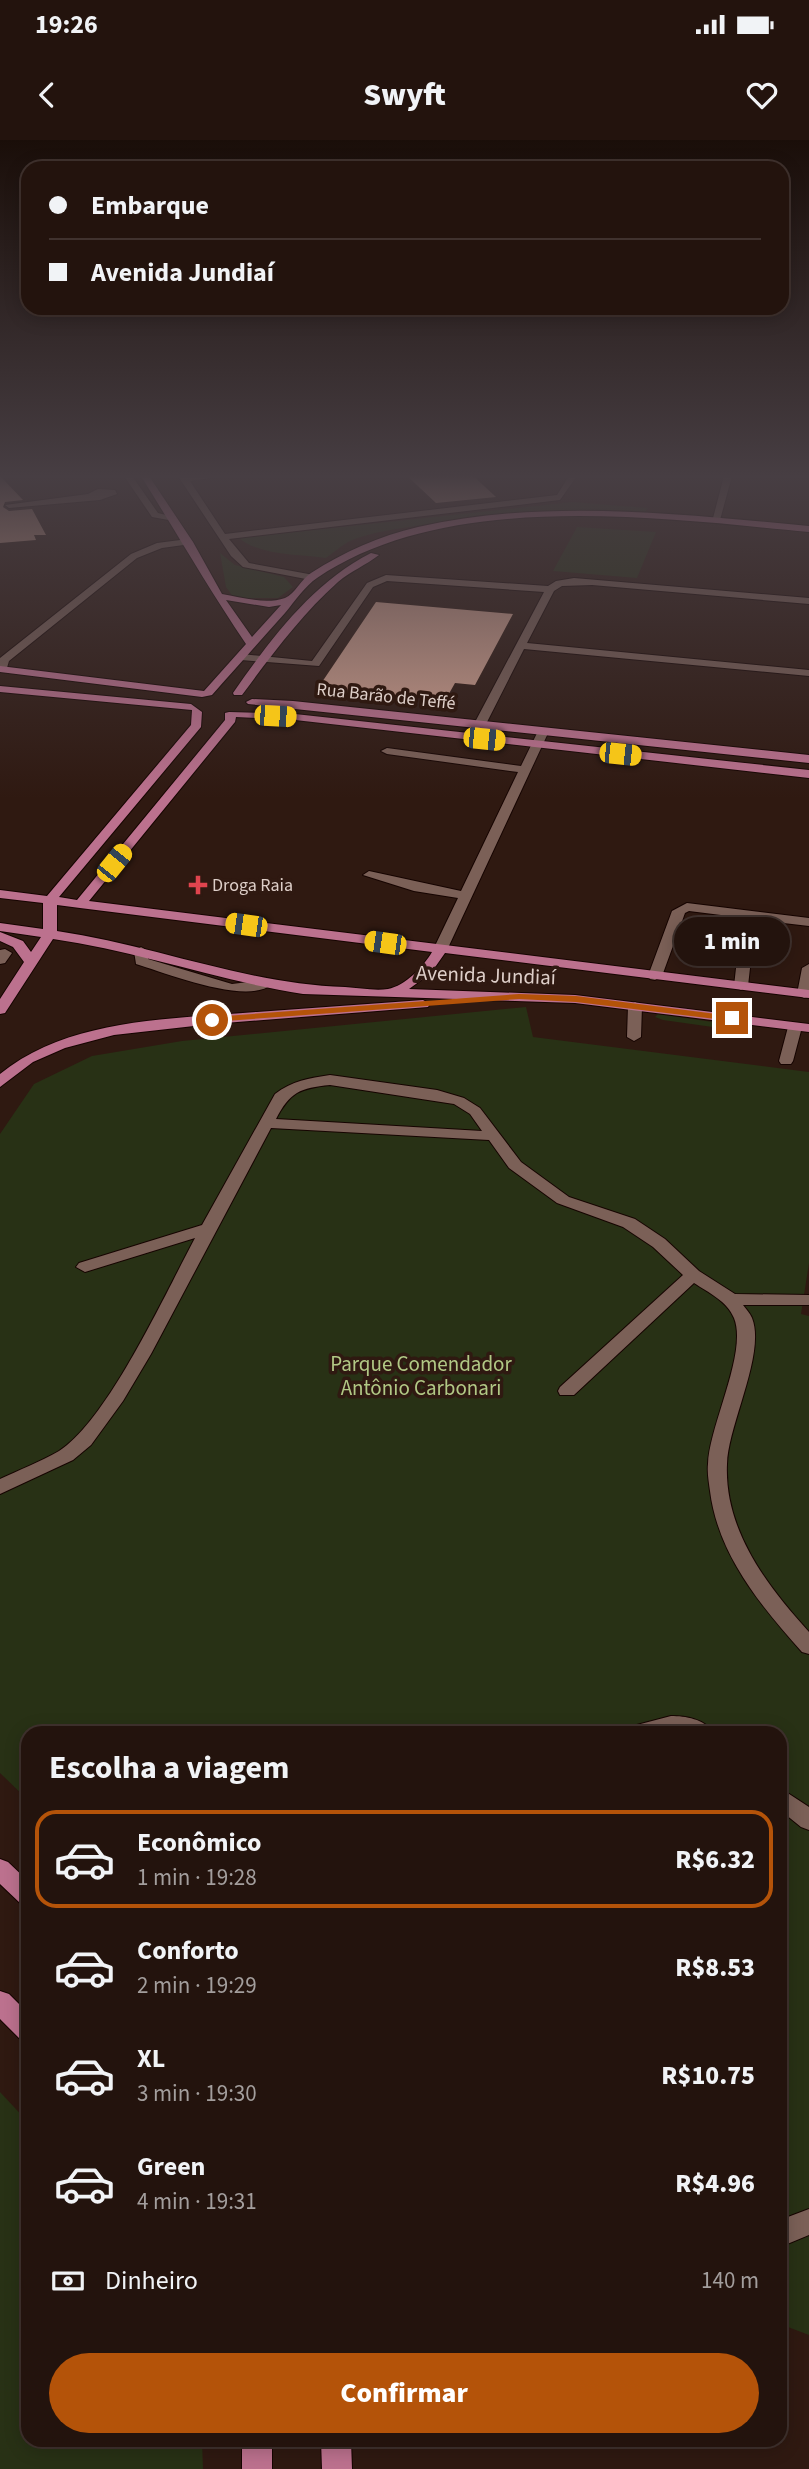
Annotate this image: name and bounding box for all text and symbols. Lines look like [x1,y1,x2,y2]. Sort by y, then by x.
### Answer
text: 19:26 [35,6,98,43]
text: Swyft [363,72,446,118]
icon: back [28,76,66,114]
icon: heart [743,76,781,114]
text: Embarque [91,187,209,224]
text: Avenida Jundiaí [91,254,274,291]
street label: Rua Barão de Teffé [315,677,457,716]
car [254,704,297,728]
car [463,726,506,752]
car [599,741,642,767]
car [93,840,136,886]
place label: Droga Raia [212,873,293,898]
marker: Droga Raia [190,877,206,893]
car [224,912,269,938]
callout: 1 min [674,916,790,966]
text: 1 min [704,925,760,958]
car [363,930,408,956]
street label: Avenida Jundiaí [416,958,557,992]
route end [716,1002,748,1034]
route start [196,1004,228,1036]
park label: Parque Comendador Antônio Carbonari [330,1349,513,1403]
text: Escolha a viagem [49,1745,289,1791]
text: Econômico [137,1824,262,1861]
icon: car [53,1828,116,1891]
text: R$6.32 [675,1841,755,1878]
text: 1 min · 19:28 [137,1861,257,1894]
text: Conforto [137,1932,239,1969]
icon: car [53,1936,116,1999]
text: R$8.53 [675,1949,755,1986]
text: 2 min · 19:29 [137,1969,257,2002]
text: XL [137,2040,165,2077]
icon: car [53,2044,116,2107]
text: R$10.75 [661,2057,755,2094]
text: 3 min · 19:30 [137,2077,257,2110]
text: Green [137,2148,205,2185]
icon: car [53,2152,116,2215]
text: R$4.96 [675,2165,755,2202]
text: 4 min · 19:31 [137,2185,257,2218]
icon: cash [49,2262,87,2300]
text: Dinheiro [105,2262,198,2299]
text: 140 m [701,2264,759,2297]
button: Confirmar [49,2353,759,2433]

